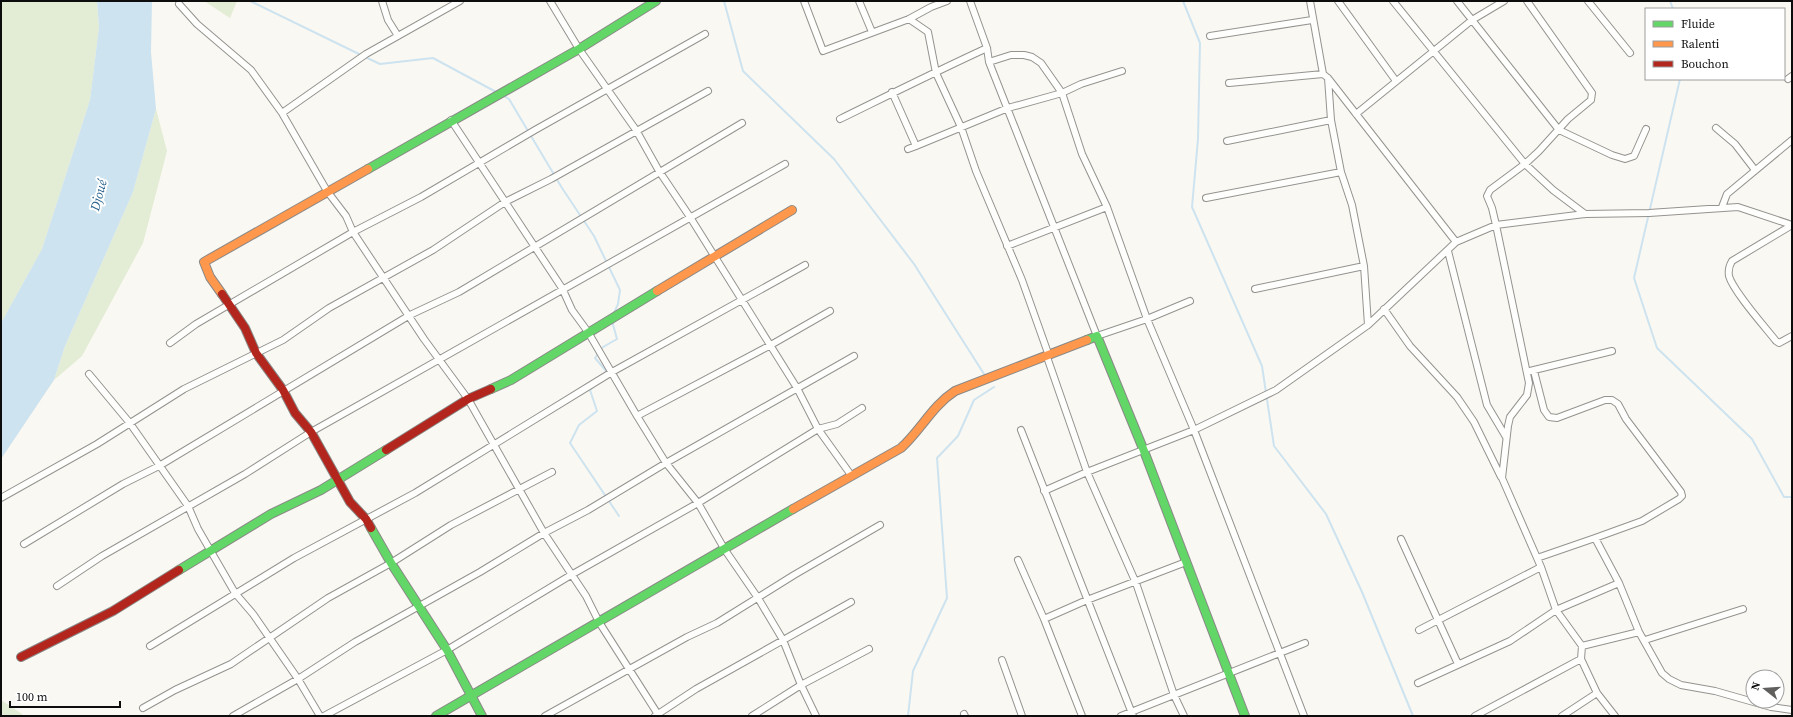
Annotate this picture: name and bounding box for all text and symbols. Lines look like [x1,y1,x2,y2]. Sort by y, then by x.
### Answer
legend [1645,8,1785,80]
text: Fluide [1681,16,1715,32]
text: Ralenti [1681,36,1720,52]
text: Bouchon [1681,56,1729,72]
water label: Djoué [86,177,111,213]
north arrow [1745,669,1785,709]
text: N [1748,680,1764,692]
scale bar [10,683,120,709]
text: 100 m [16,689,48,705]

